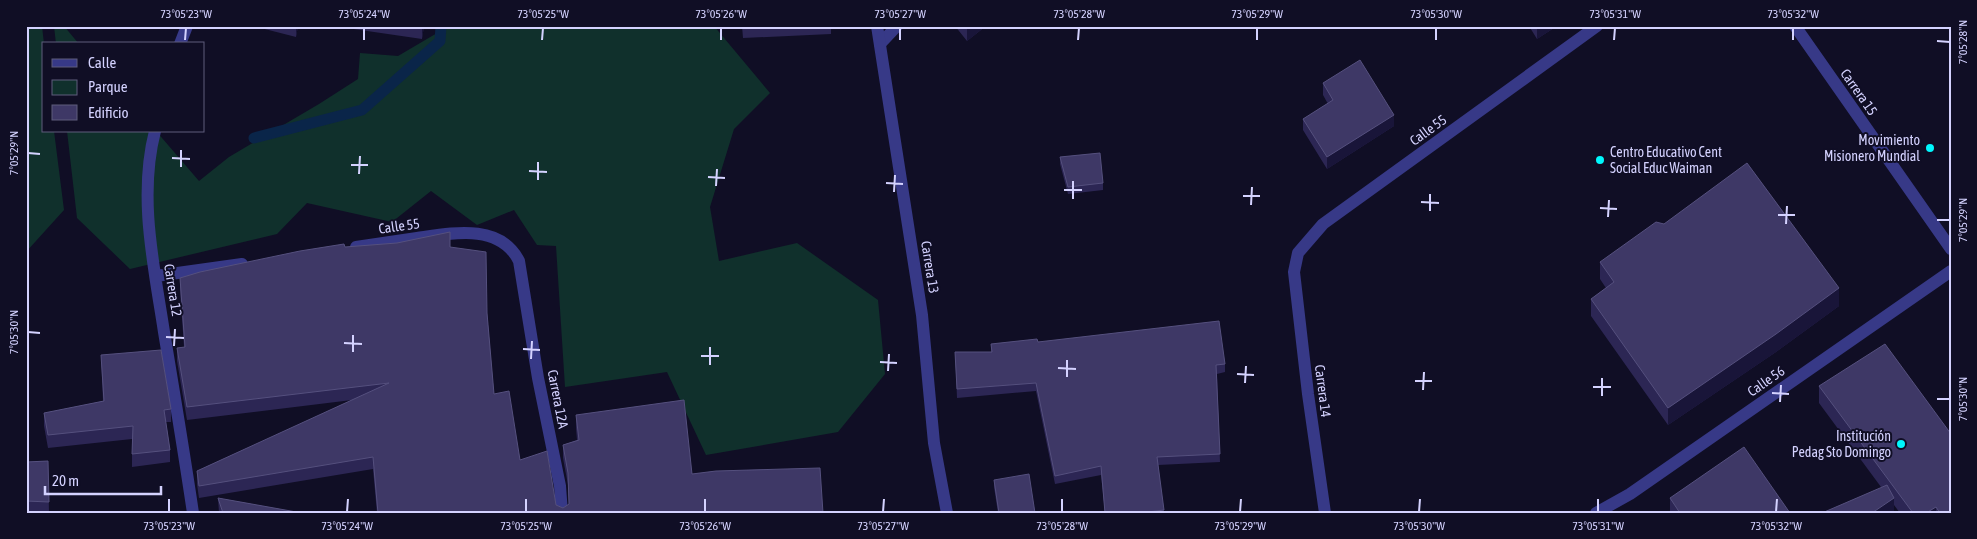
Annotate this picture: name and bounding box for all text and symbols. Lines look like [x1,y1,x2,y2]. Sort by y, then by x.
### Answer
text: 73°05'23"W [160,7,212,21]
text: 73°05'24"W [338,7,390,21]
text: 73°05'25"W [517,7,569,21]
text: 73°05'26"W [695,7,747,21]
text: 73°05'27"W [874,7,926,21]
text: 73°05'28"W [1053,7,1105,21]
text: 73°05'29"W [1231,7,1283,21]
text: 73°05'30"W [1410,7,1462,21]
text: 73°05'31"W [1589,7,1641,21]
text: 73°05'32"W [1767,7,1819,21]
text: 7°05'28"N [1956,20,1970,64]
legend [42,42,205,132]
text: Calle [88,54,117,71]
street label: Carrera 15 [1837,66,1881,118]
text: Parque [88,78,128,95]
text: Edificio [88,104,129,121]
street label: Calle 55 [1406,111,1450,149]
text: 7°05'29"N [7,131,21,175]
place label: Movimiento Misionero Mundial [1824,132,1920,164]
marker: Movimiento Misionero Mundial [1924,142,1936,154]
place label: Centro Educativo Cent Social Educ Waiman [1610,144,1722,176]
marker: Centro Educativo Cent Social Educ Waiman [1594,154,1606,166]
text: 7°05'29"N [1956,198,1970,242]
street label: Calle 55 [377,215,421,237]
street label: Carrera 13 [918,240,942,294]
street label: Carrera 12 [161,263,185,317]
text: 7°05'30"N [7,310,21,354]
street label: Calle 56 [1744,362,1788,399]
street label: Carrera 14 [1312,364,1334,419]
street label: Carrera 12A [544,368,572,430]
text: 7°05'30"N [1956,377,1970,421]
place label: Institución Pedag Sto Domingo [1792,428,1891,460]
marker: Institución Pedag Sto Domingo [1895,438,1907,450]
scale bar [45,464,161,496]
text: 20 m [52,472,79,489]
text: 73°05'23"W [143,519,195,533]
text: 73°05'24"W [321,519,373,533]
text: 73°05'25"W [500,519,552,533]
text: 73°05'26"W [679,519,731,533]
text: 73°05'27"W [857,519,909,533]
text: 73°05'28"W [1036,519,1088,533]
text: 73°05'29"W [1214,519,1266,533]
text: 73°05'30"W [1393,519,1445,533]
text: 73°05'31"W [1572,519,1624,533]
text: 73°05'32"W [1750,519,1802,533]

